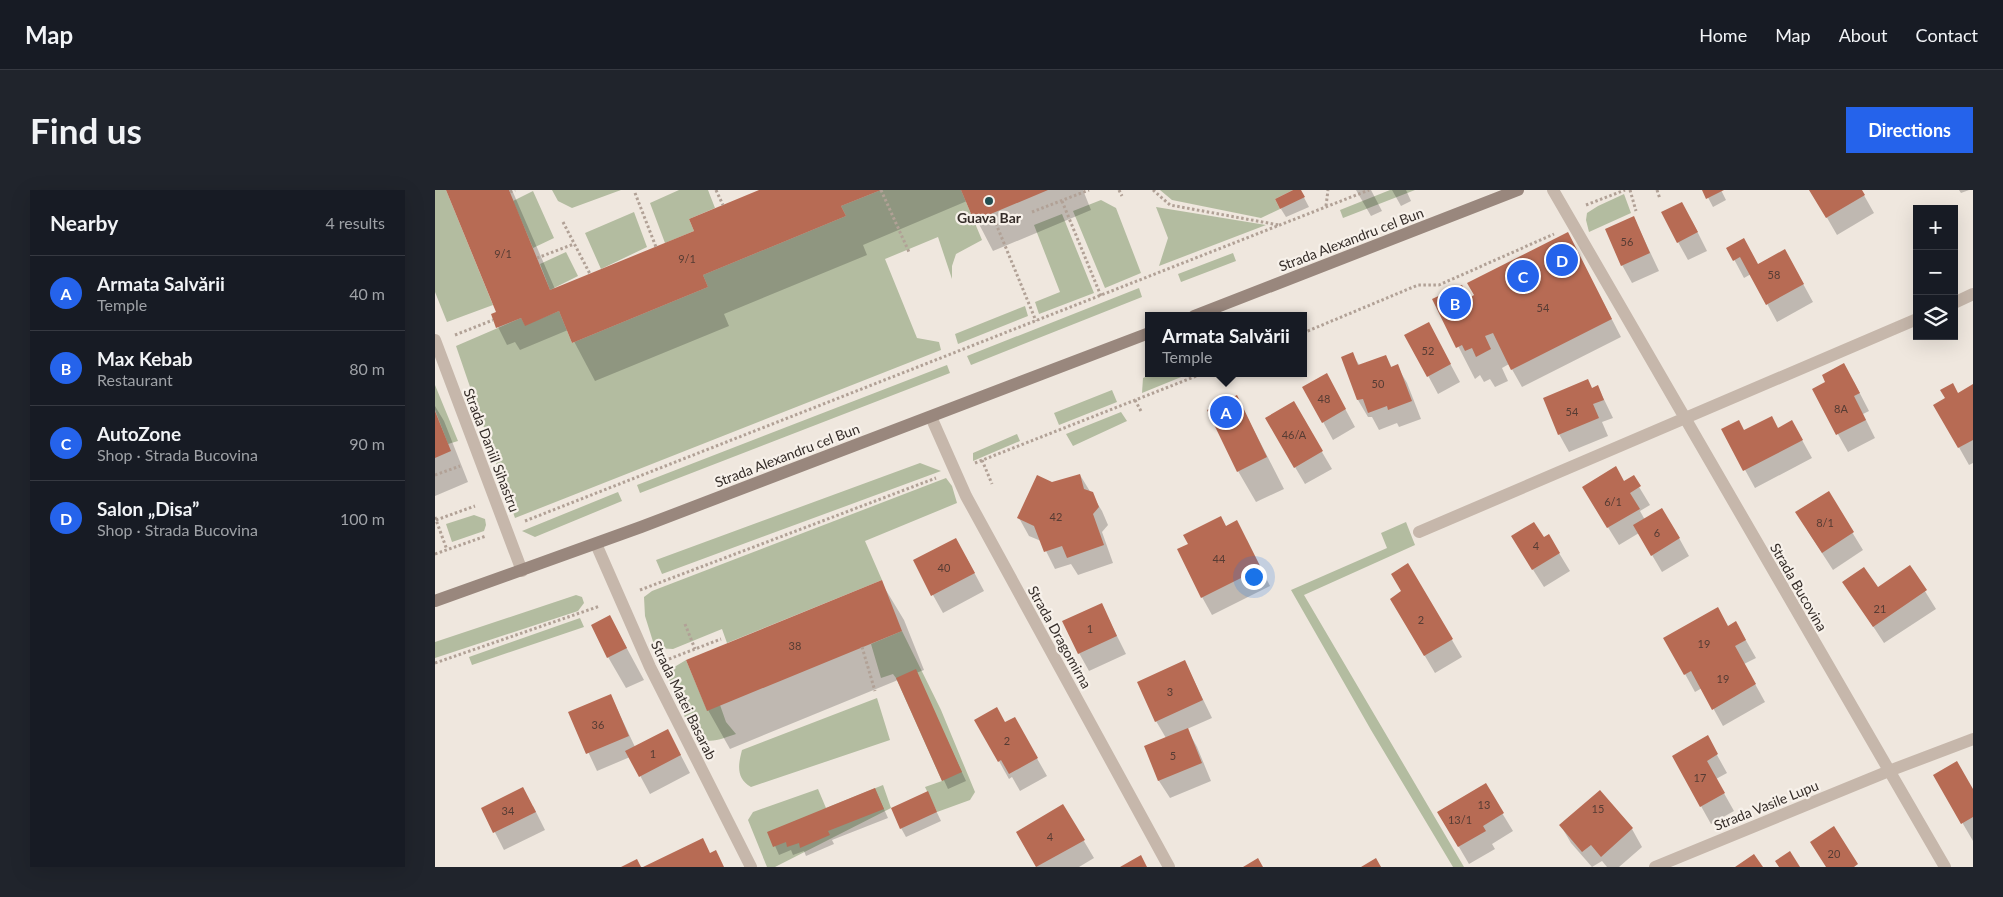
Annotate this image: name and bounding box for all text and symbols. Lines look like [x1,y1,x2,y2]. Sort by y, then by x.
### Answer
text: Map [25,20,73,49]
text: Home [1699,24,1747,46]
text: Map [1775,24,1811,46]
text: About [1839,24,1888,46]
text: Contact [1916,24,1978,46]
button: Directions [1846,107,1973,153]
text: Find us [30,109,142,151]
marker: Guava Bar [983,195,995,207]
street label: Strada Alexandru cel Bun [1276,204,1426,274]
map controls [1913,205,1958,340]
button: + [1913,205,1958,250]
place label: Guava Bar [957,209,1022,226]
text: Nearby [50,210,118,235]
text: 4 results [325,213,385,232]
house number: 56 [1621,235,1633,248]
pin: D [1546,241,1578,279]
house number: 9/1 [494,247,512,260]
button: − [1913,250,1958,295]
house number: 9/1 [678,252,696,265]
pin: C [1507,257,1539,295]
house number: 58 [1768,268,1780,281]
text: Armata Salvării [97,272,225,295]
text: A [60,284,72,303]
text: 40 m [349,284,385,303]
pin: B [1439,284,1471,322]
text: Temple [97,295,147,314]
button: layers [1913,295,1958,340]
house number: 54 [1537,301,1550,314]
popup [1145,312,1307,377]
text: Armata Salvării [1162,324,1290,347]
house number: 52 [1422,344,1434,357]
text: Max Kebab [97,347,193,370]
text: Temple [1162,347,1212,366]
text: B [61,359,71,378]
text: 80 m [349,359,385,378]
text: Restaurant [97,370,173,389]
house number: 50 [1372,377,1385,390]
street label: Strada Daniil Sihastru [461,386,523,514]
house number: 48 [1318,392,1330,405]
pin: A [1210,393,1242,431]
house number: 8A [1834,402,1848,415]
house number: 54 [1566,405,1579,418]
street label: Strada Alexandru cel Bun [712,420,862,490]
text: AutoZone [97,422,181,445]
house number: 46/A [1282,428,1307,441]
text: C [61,434,71,453]
text: 90 m [349,434,385,453]
text: Shop · Strada Bucovina [97,445,258,464]
house number: 6/1 [1604,495,1622,508]
text: Salon „Disa” [97,497,199,520]
text: D [60,509,72,528]
text: 100 m [340,509,385,528]
house number: 42 [1050,510,1062,523]
house number: 8/1 [1816,516,1834,529]
text: Shop · Strada Bucovina [97,520,258,539]
house number: 6 [1654,526,1660,539]
house number: 4 [1533,539,1540,552]
street label: Strada Bucovina [1767,540,1831,634]
house number: 44 [1213,552,1226,565]
house number: 40 [938,561,951,574]
your location [1241,564,1267,590]
street label: Strada Dragomirna [1025,583,1095,691]
house number: 21 [1874,602,1886,615]
house number: 2 [1418,613,1424,626]
house number: 1 [1087,622,1093,635]
house number: 19 [1698,637,1710,650]
street label: Strada Matei Basarab [648,638,720,762]
house number: 38 [789,639,801,652]
house number: 19 [1717,672,1729,685]
house number: 3 [1167,685,1173,698]
house number: 36 [592,718,604,731]
house number: 2 [1004,734,1010,747]
house number: 1 [650,747,656,760]
house number: 5 [1170,749,1176,762]
house number: 17 [1694,771,1706,784]
street label: Strada Vasile Lupu [1711,776,1821,834]
house number: 13 [1478,798,1490,811]
house number: 15 [1592,802,1604,815]
house number: 34 [502,804,515,817]
house number: 13/1 [1448,813,1472,826]
house number: 4 [1047,830,1054,843]
house number: 20 [1828,847,1841,860]

